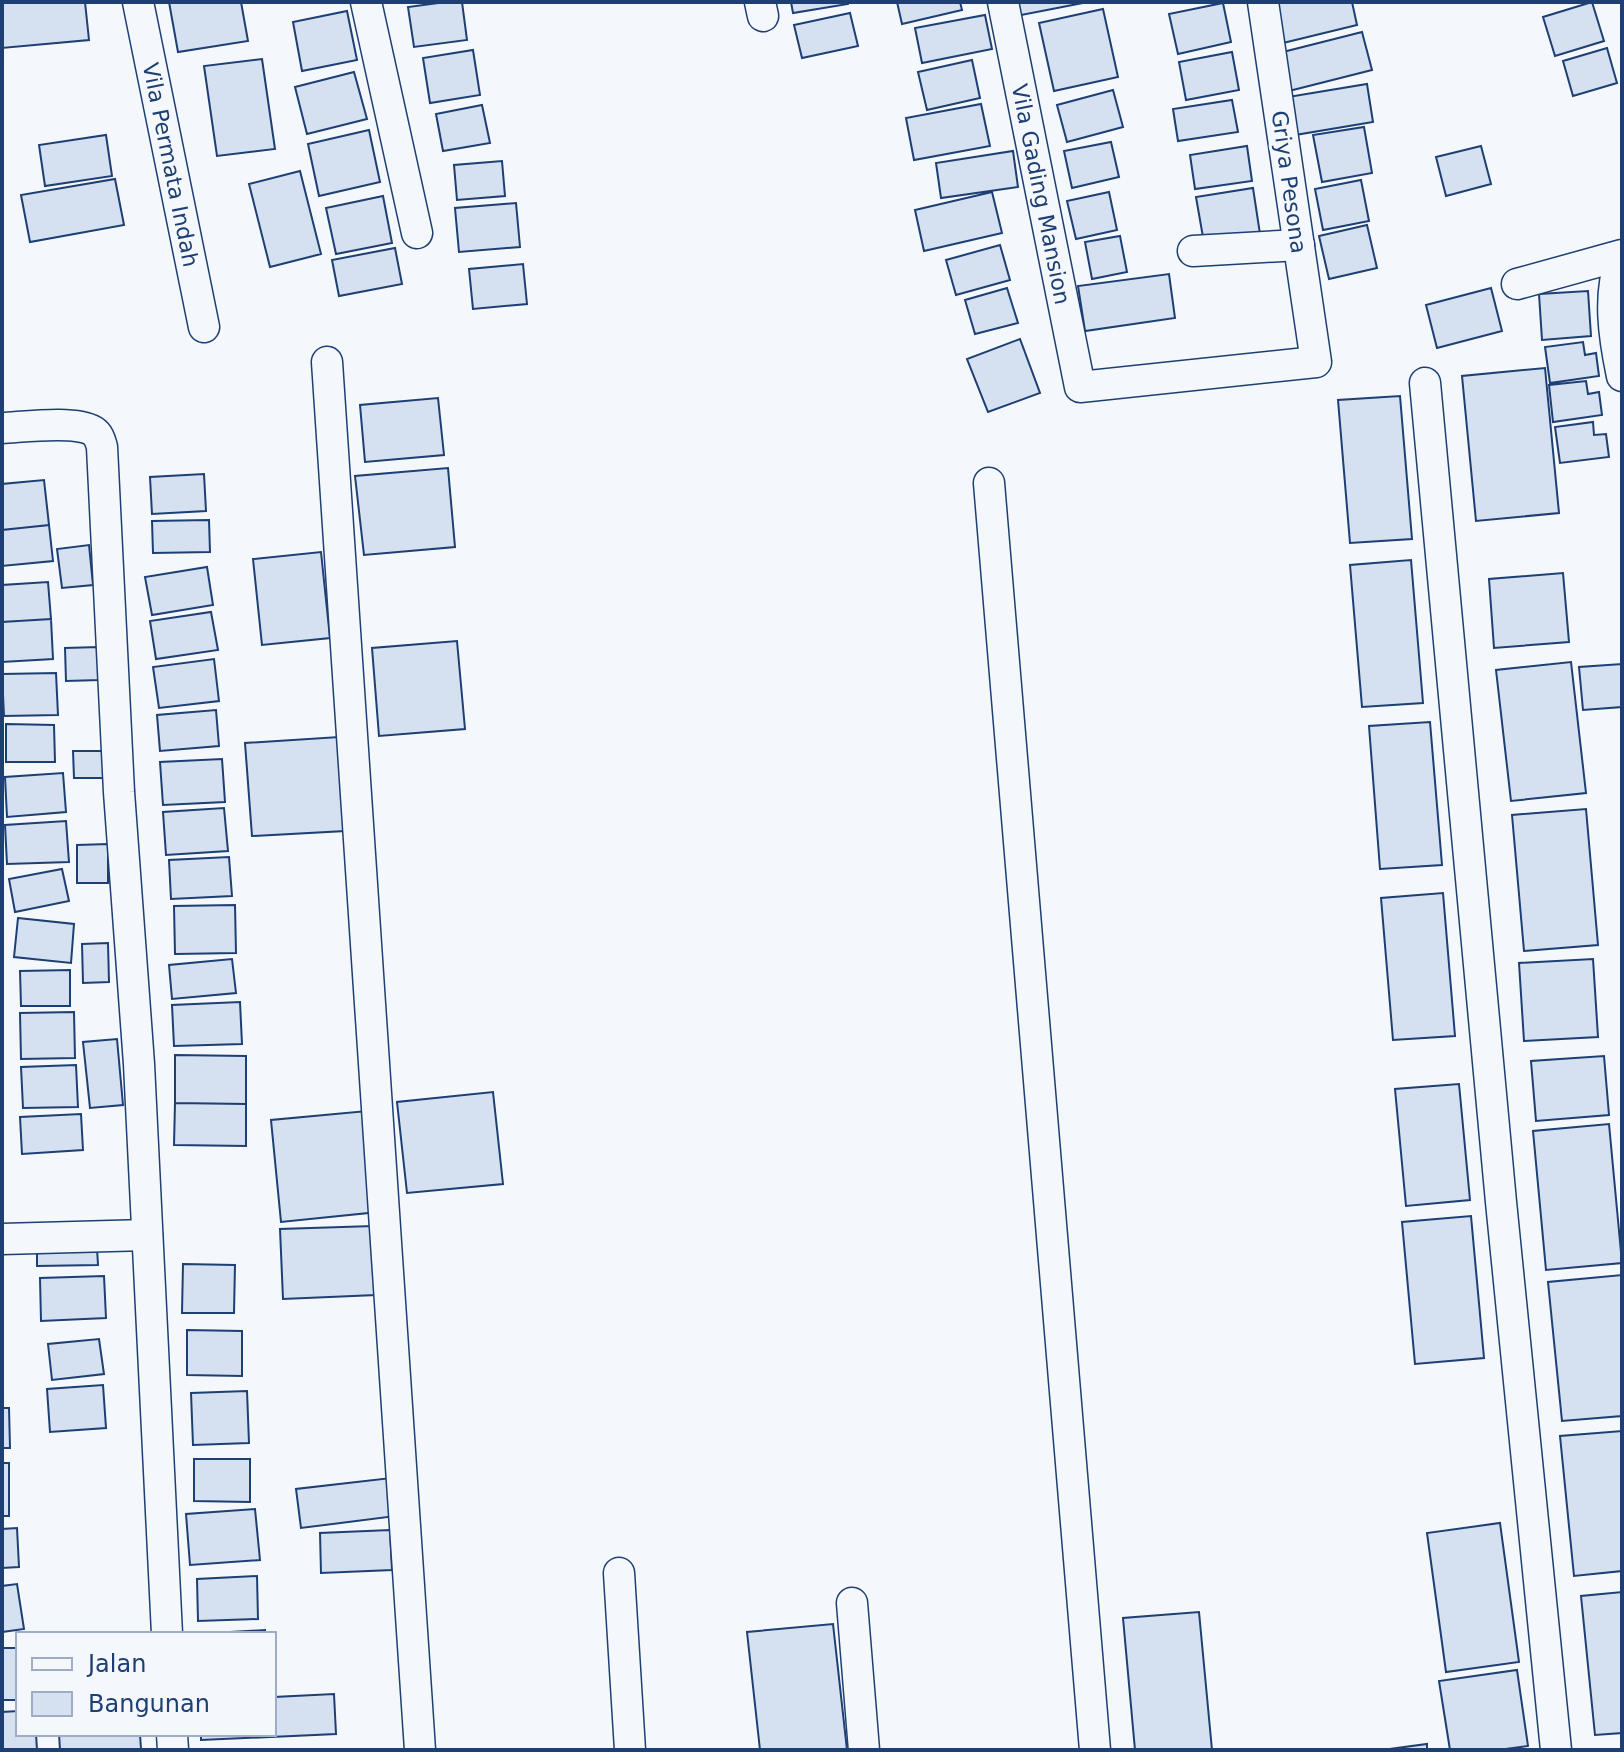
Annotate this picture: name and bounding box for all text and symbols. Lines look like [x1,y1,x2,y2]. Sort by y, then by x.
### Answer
street label: Vila Permata Indah [138,60,204,269]
street label: Vila Gading Mansion [1007,82,1076,307]
street label: Griya Pesona [1267,109,1311,255]
legend [16,1632,276,1736]
text: Jalan [86,1650,146,1678]
text: Bangunan [88,1690,210,1718]

